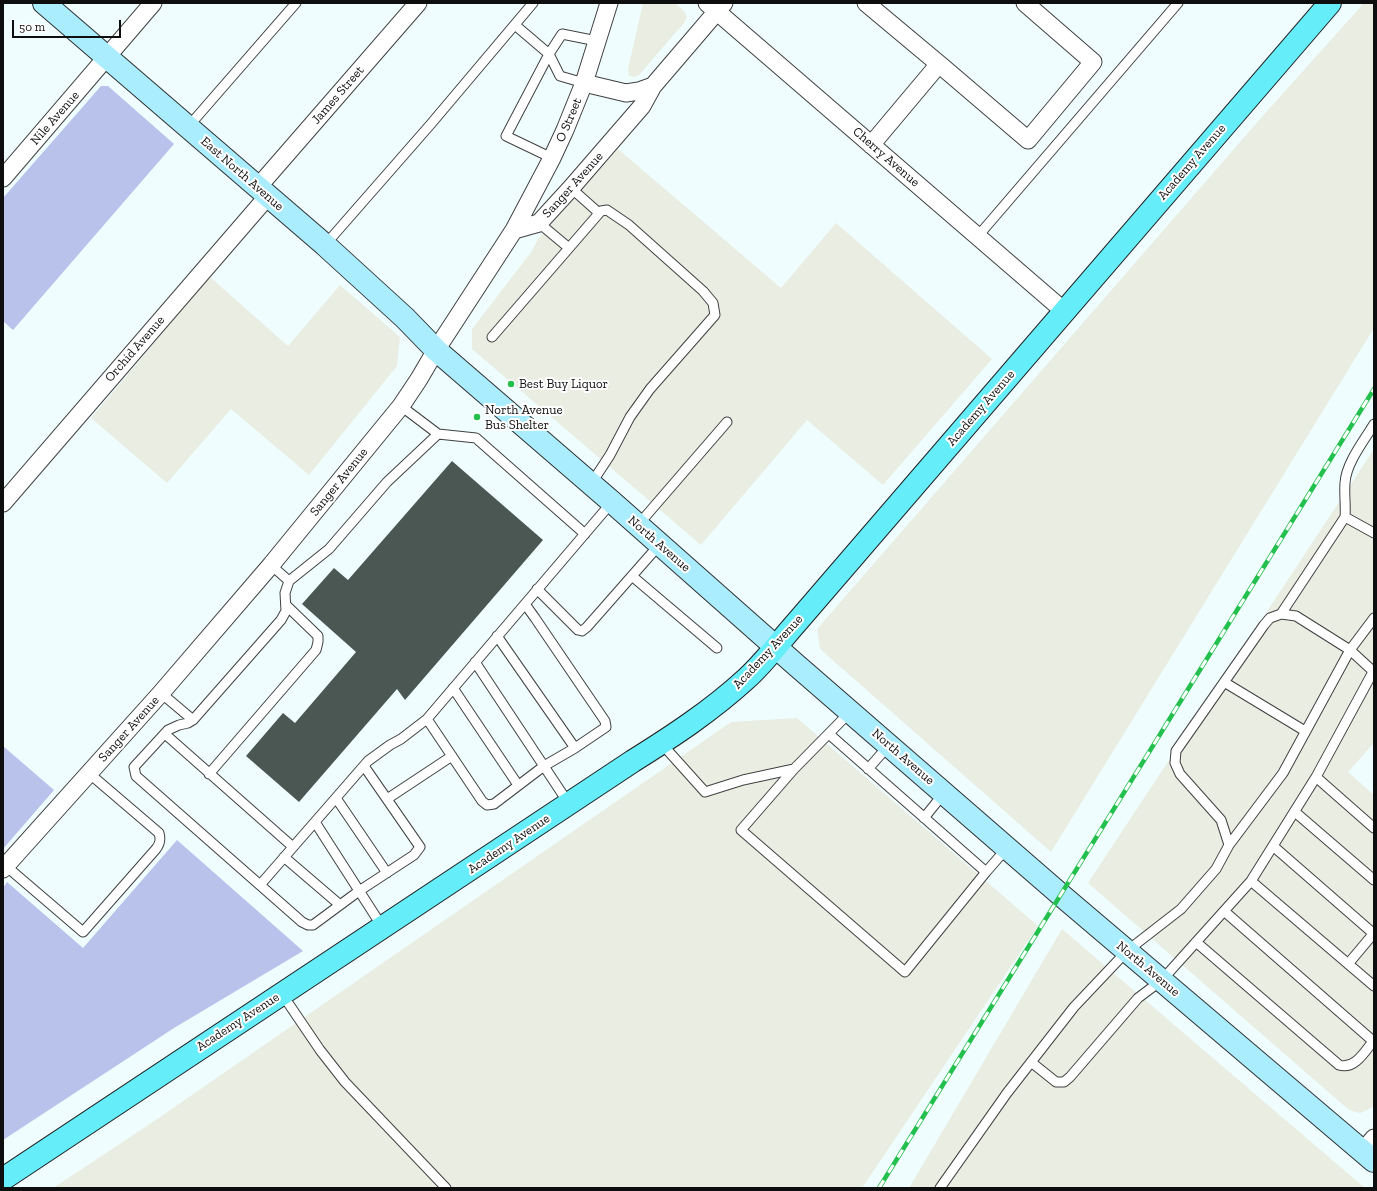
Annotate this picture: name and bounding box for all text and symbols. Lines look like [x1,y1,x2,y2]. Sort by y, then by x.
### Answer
scale bar [14,12,123,38]
text: 50 m [19,20,45,34]
street label: James Street [308,63,368,127]
street label: Nile Avenue [27,88,83,148]
street label: O Street [553,95,585,145]
street label: Academy Avenue [1155,121,1229,203]
street label: Cherry Avenue [849,124,923,190]
street label: East North Avenue [197,134,287,214]
street label: Sanger Avenue [539,149,607,221]
street label: Orchid Avenue [102,313,168,385]
street label: Academy Avenue [944,367,1018,449]
place label: Best Buy Liquor [519,376,608,392]
marker: Best Buy Liquor [506,379,516,389]
place label: North Avenue Bus Shelter [485,402,563,433]
marker: North Avenue Bus Shelter [472,412,482,422]
street label: Sanger Avenue [307,445,371,519]
street label: North Avenue [625,513,693,575]
street label: Academy Avenue [730,612,806,692]
street label: Sanger Avenue [95,693,163,765]
street label: North Avenue [869,726,937,788]
street label: Academy Avenue [465,811,553,877]
street label: North Avenue [1113,938,1183,1000]
street label: Academy Avenue [194,989,282,1055]

